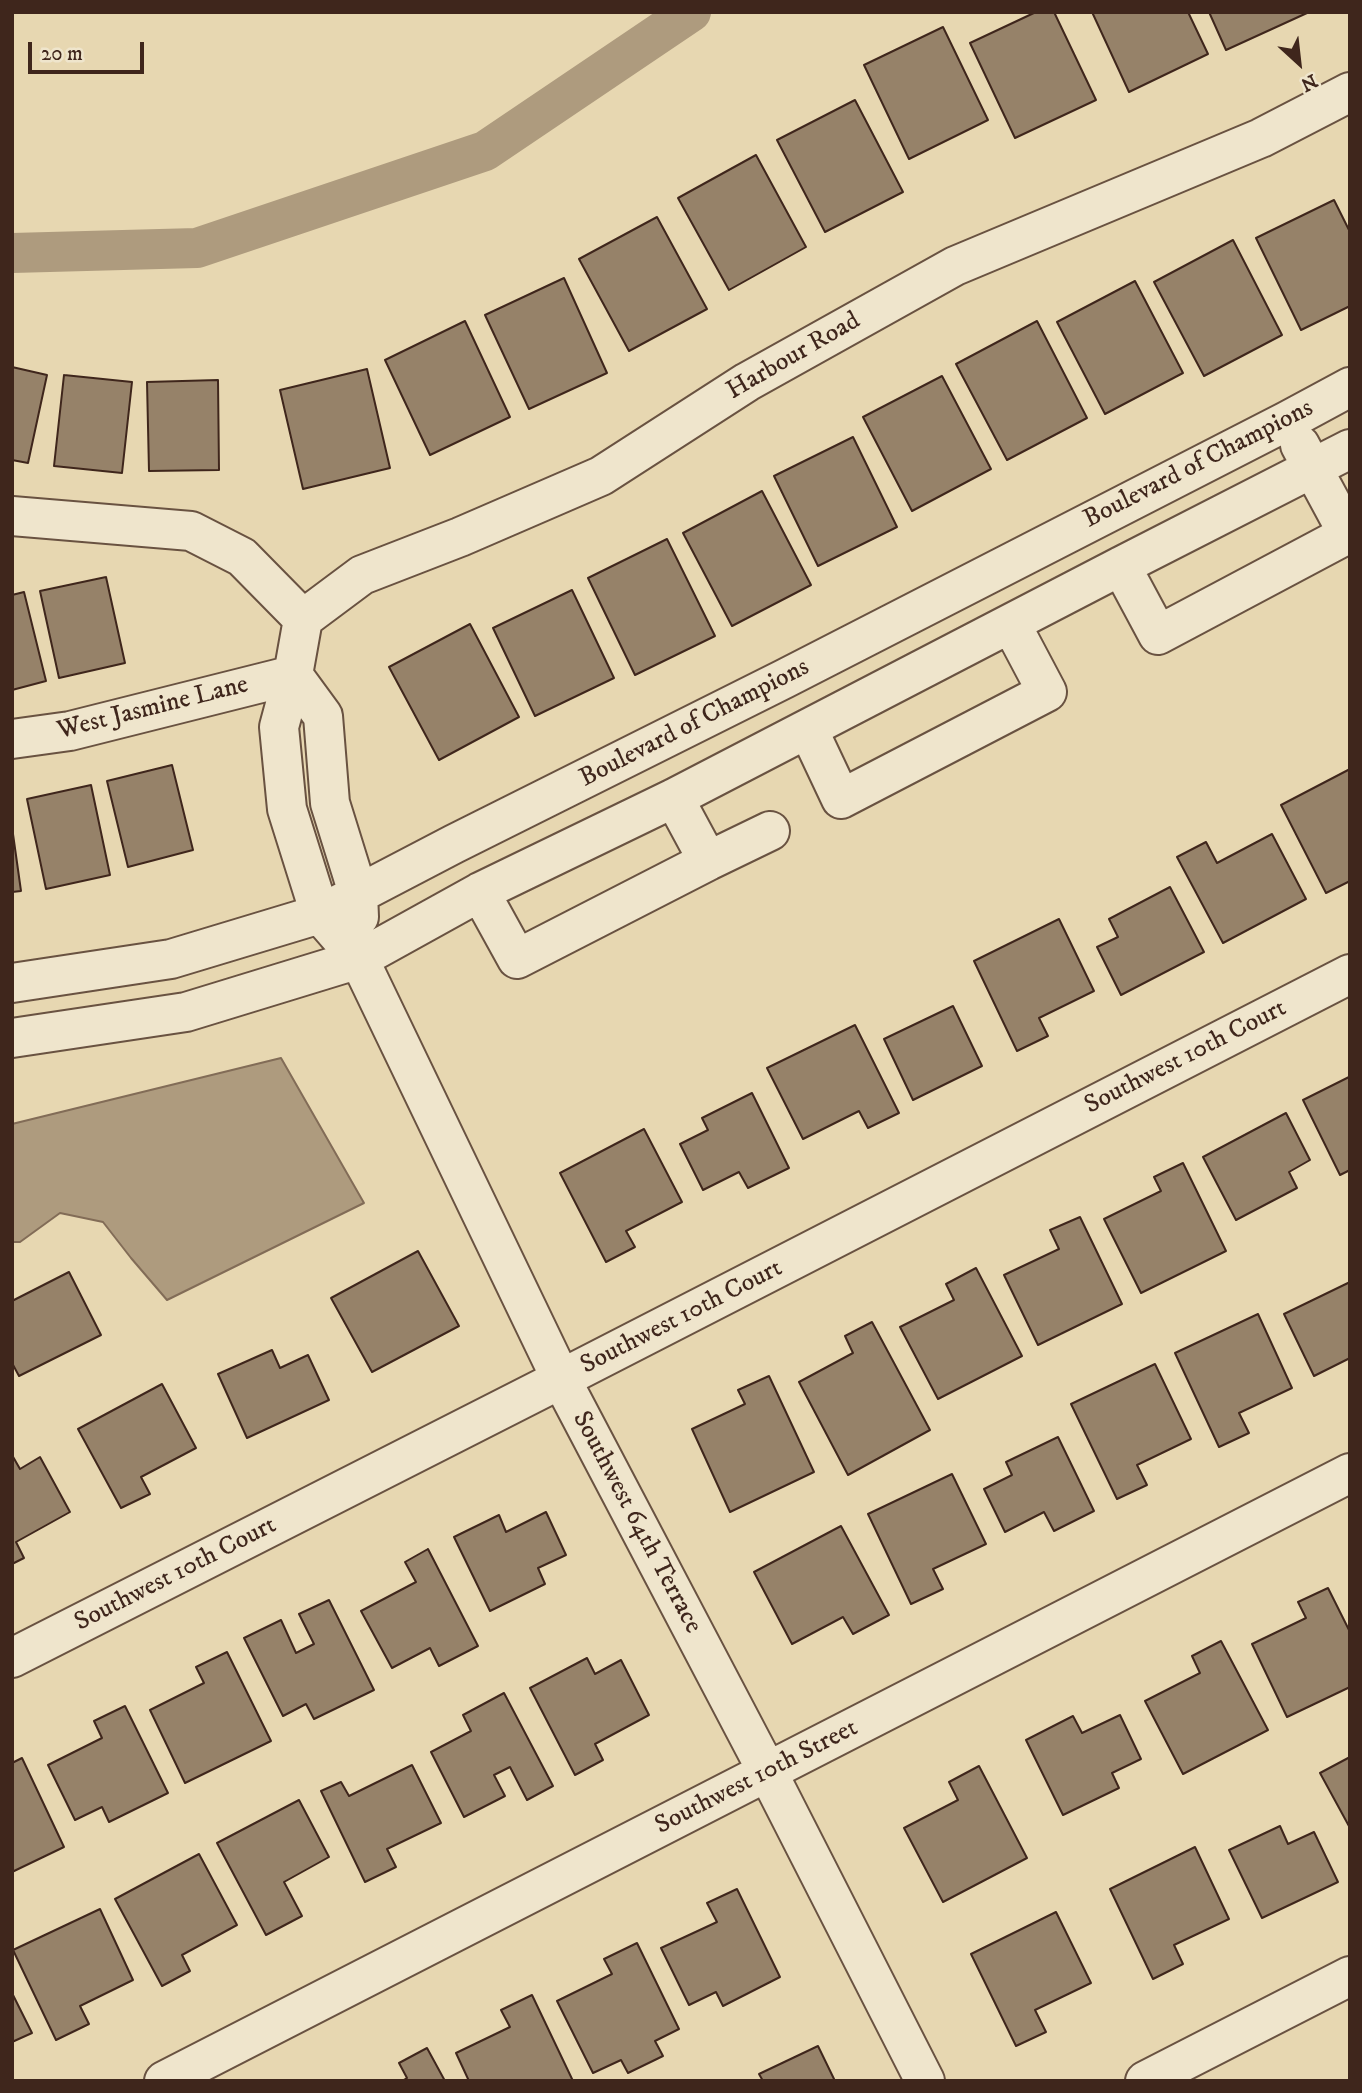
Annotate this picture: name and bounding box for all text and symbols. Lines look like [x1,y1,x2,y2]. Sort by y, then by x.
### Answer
scale bar [32,28,147,72]
north arrow [1264,28,1334,98]
text: 20 m [41,41,83,67]
text: N [1297,68,1321,96]
street label: Harbour Road [722,306,866,408]
street label: Boulevard of Champions [1079,394,1319,536]
street label: Boulevard of Champions [575,653,815,795]
street label: West Jasmine Lane [54,670,252,748]
street label: Southwest 10th Court [1080,994,1292,1122]
street label: Southwest 10th Court [576,1254,788,1382]
street label: Southwest 64th Terrace [564,1407,708,1639]
street label: Southwest 10th Court [70,1511,282,1639]
street label: Southwest 10th Street [651,1713,863,1843]

